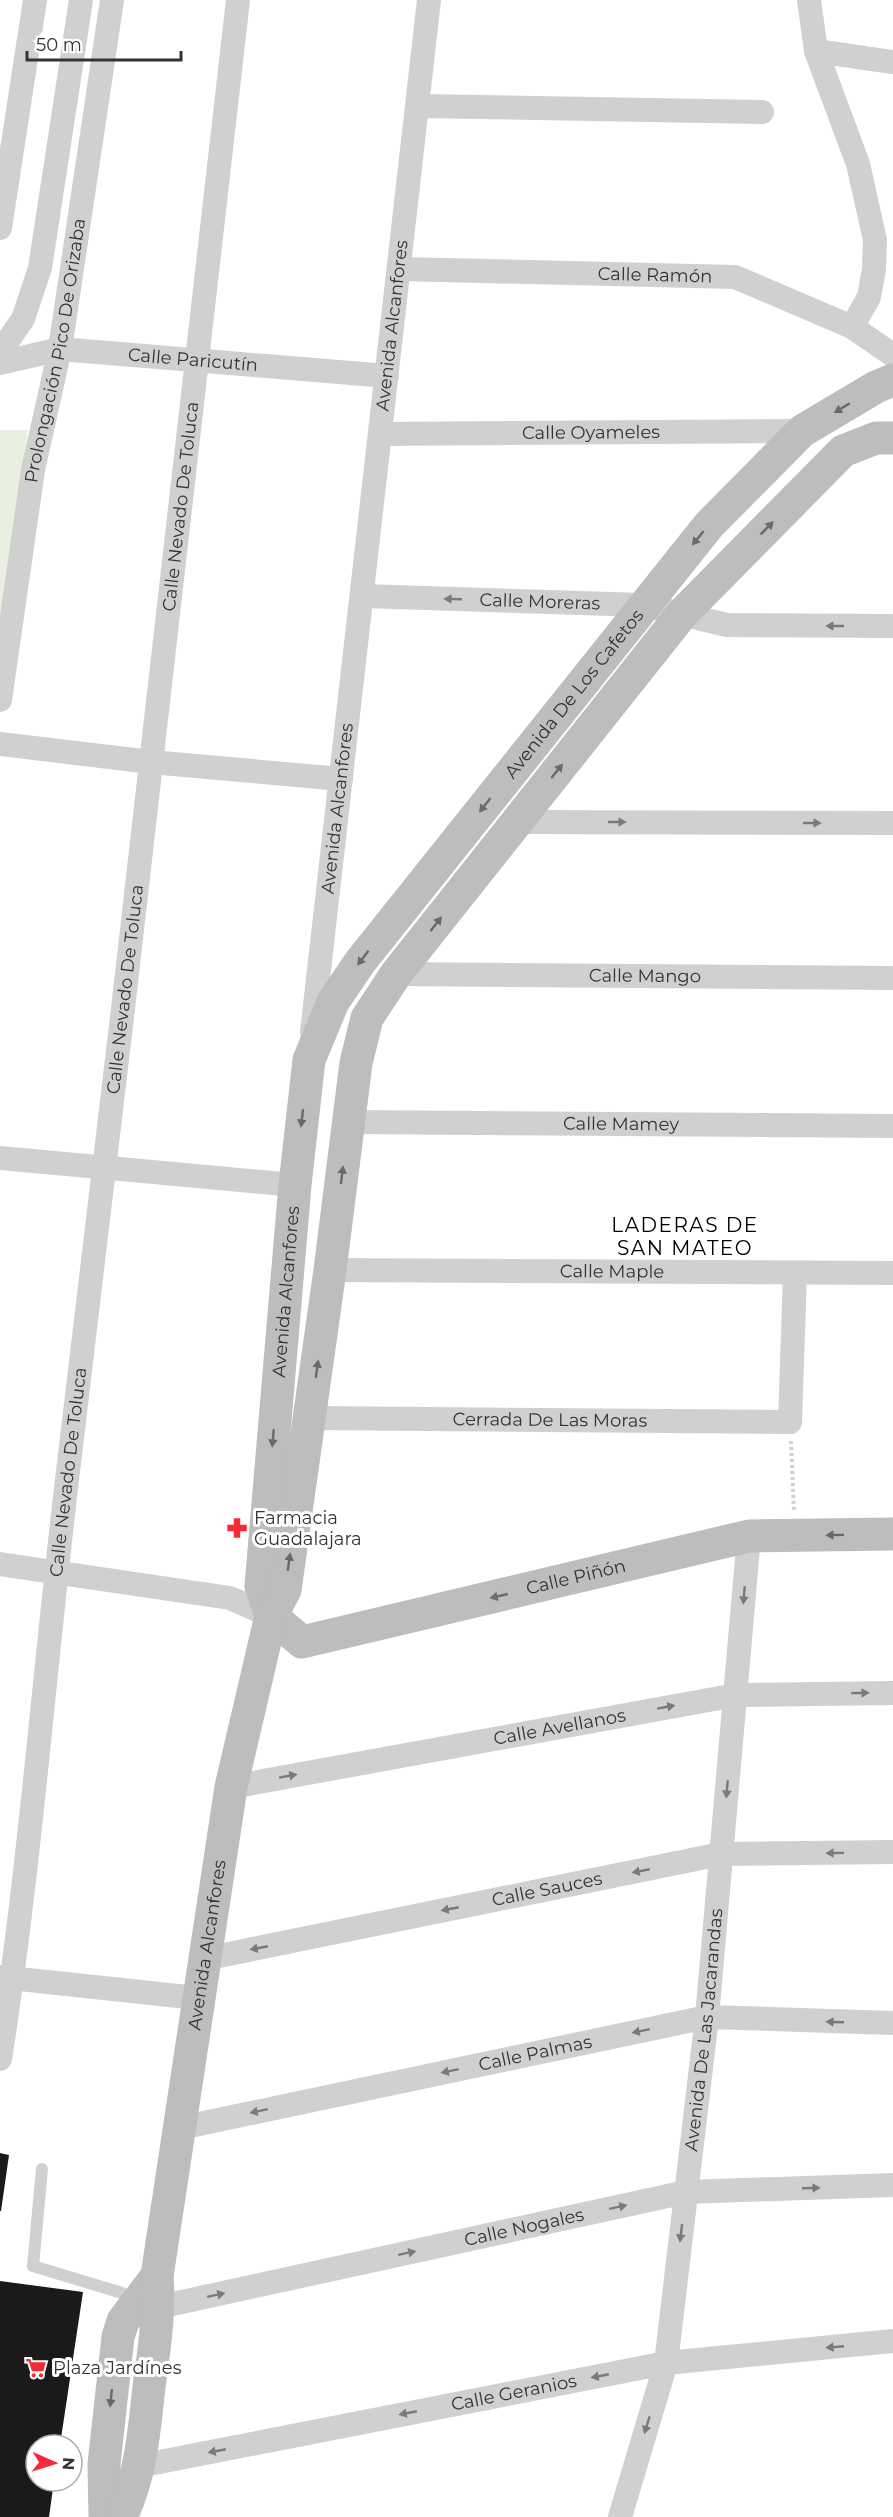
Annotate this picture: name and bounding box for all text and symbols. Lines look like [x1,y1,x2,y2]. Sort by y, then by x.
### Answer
scale bar [27,24,182,62]
text: 50 m [36,34,82,56]
street label: Prolongación Pico De Orizaba [20,217,90,484]
street label: Avenida Alcanfores [371,239,413,412]
street label: Calle Ramón [597,263,713,287]
street label: Calle Paricutín [127,344,259,376]
street label: Calle Nevado De Toluca [158,400,203,613]
one-way arrow [834,402,850,413]
street label: Calle Oyameles [522,421,660,444]
one-way arrow [760,522,774,536]
one-way arrow [692,530,705,545]
street label: Calle Moreras [479,589,601,615]
one-way arrow [443,594,462,604]
street label: Avenida De Los Cafetos [500,605,648,783]
one-way arrow [825,621,844,631]
street label: Avenida Alcanfores [317,722,358,895]
one-way arrow [551,763,563,778]
one-way arrow [478,797,491,813]
one-way arrow [607,817,626,827]
one-way arrow [802,818,821,828]
street label: Calle Nevado De Toluca [102,883,148,1095]
one-way arrow [430,916,442,931]
one-way arrow [358,950,370,965]
street label: Calle Mango [589,965,701,987]
one-way arrow [298,1109,307,1128]
street label: Calle Mamey [563,1113,679,1135]
one-way arrow [337,1166,347,1185]
street label: Avenida Alcanfores [268,1205,304,1378]
district label: LADERAS DE SAN MATEO [611,1213,759,1260]
street label: Calle Maple [560,1260,664,1283]
one-way arrow [312,1359,321,1378]
street label: Calle Nevado De Toluca [45,1366,92,1578]
street label: Cerrada De Las Moras [453,1408,648,1432]
one-way arrow [268,1428,278,1447]
place label: Farmacia Guadalajara [254,1507,362,1550]
pharmacy icon: Farmacia Guadalajara [225,1516,249,1540]
one-way arrow [825,1530,844,1540]
one-way arrow [285,1552,294,1571]
street label: Calle Piñón [524,1555,628,1600]
one-way arrow [739,1585,749,1604]
one-way arrow [490,1591,509,1601]
one-way arrow [850,1688,869,1698]
one-way arrow [657,1702,676,1711]
street label: Calle Avellanos [492,1704,628,1750]
one-way arrow [279,1771,298,1780]
one-way arrow [722,1779,732,1798]
one-way arrow [825,1848,844,1858]
street label: Avenida Alcanfores [183,1858,231,2032]
street label: Calle Sauces [490,1867,604,1911]
one-way arrow [631,1867,650,1876]
one-way arrow [440,1905,459,1914]
street label: Avenida De Las Jacarandas [680,1907,727,2152]
one-way arrow [249,1944,268,1953]
one-way arrow [825,2017,844,2026]
one-way arrow [631,2027,650,2036]
street label: Calle Palmas [477,2031,594,2076]
one-way arrow [440,2067,459,2076]
one-way arrow [250,2107,269,2116]
one-way arrow [802,2183,821,2192]
one-way arrow [609,2202,628,2211]
street label: Calle Nogales [462,2204,586,2251]
one-way arrow [676,2224,686,2243]
one-way arrow [398,2248,417,2257]
one-way arrow [207,2290,226,2299]
one-way arrow [825,2342,844,2352]
supermarket icon: Plaza Jardínes [24,2356,48,2380]
place label: Plaza Jardínes [53,2357,182,2379]
street label: Calle Geranios [449,2370,579,2416]
one-way arrow [590,2372,609,2381]
one-way arrow [106,2388,116,2407]
one-way arrow [399,2409,418,2418]
one-way arrow [642,2416,651,2434]
north arrow [24,2433,84,2493]
one-way arrow [207,2447,226,2456]
text: N [59,2457,78,2471]

